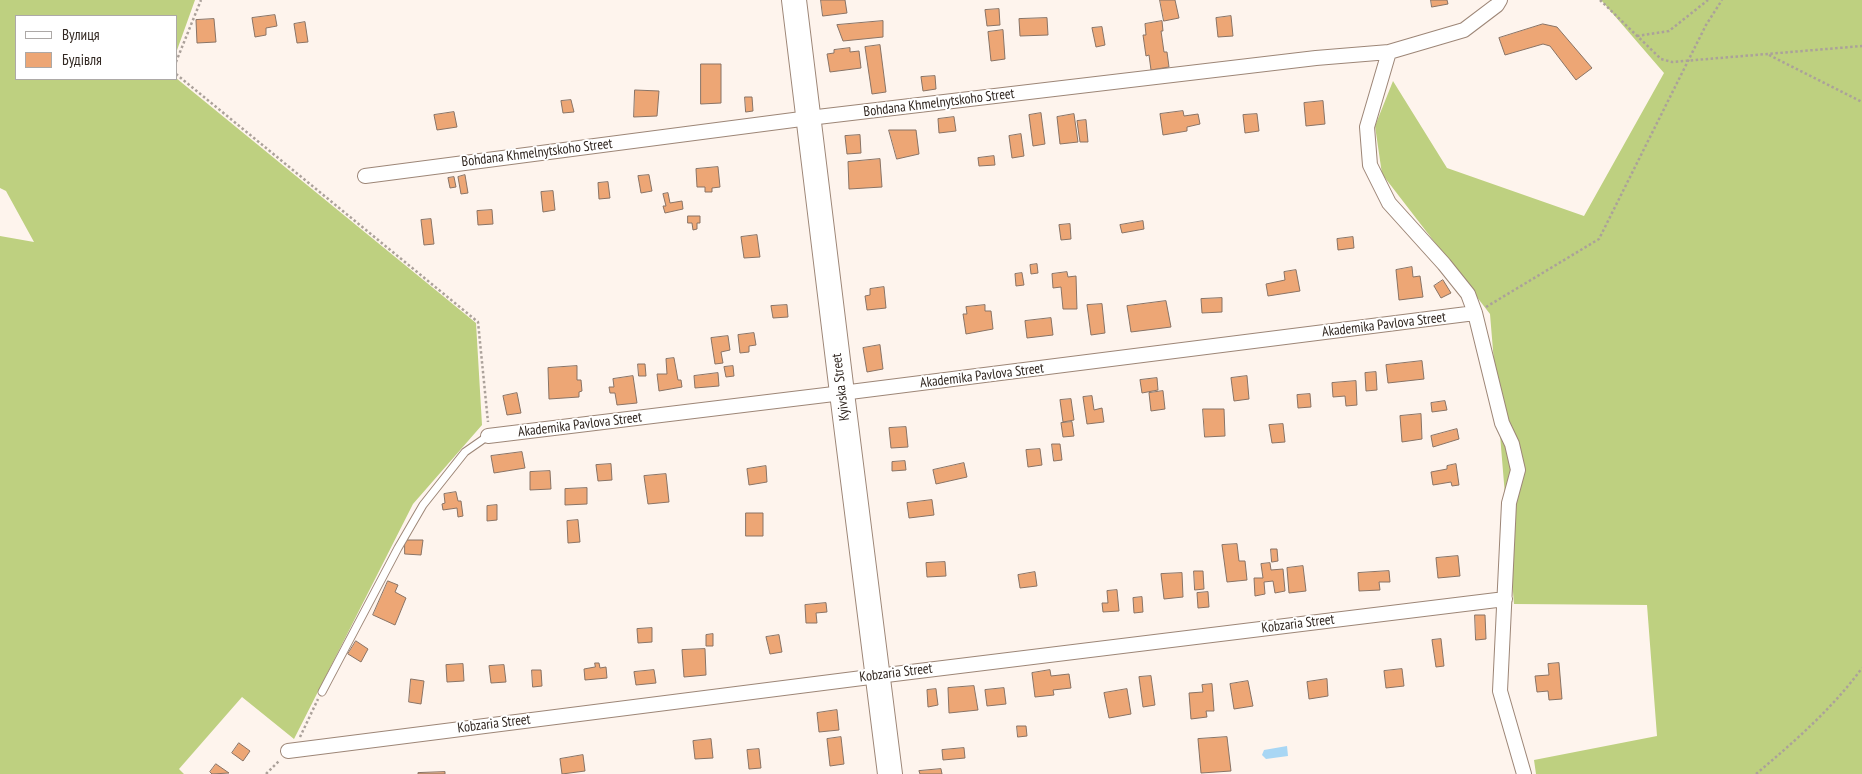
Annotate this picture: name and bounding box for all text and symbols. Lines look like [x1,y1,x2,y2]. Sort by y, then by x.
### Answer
legend [15,15,178,80]
text: Вулиця [62,25,100,44]
text: Будівля [62,50,102,69]
street label: Bohdana Khmelnytskoho Street [863,85,1015,121]
street label: Bohdana Khmelnytskoho Street [461,135,613,171]
street label: Akademika Pavlova Street [1321,309,1447,341]
street label: Kyivska Street [829,352,853,422]
street label: Akademika Pavlova Street [919,360,1045,392]
street label: Akademika Pavlova Street [517,409,643,441]
street label: Kobzaria Street [1261,611,1335,637]
street label: Kobzaria Street [859,660,933,686]
street label: Kobzaria Street [457,711,531,737]

